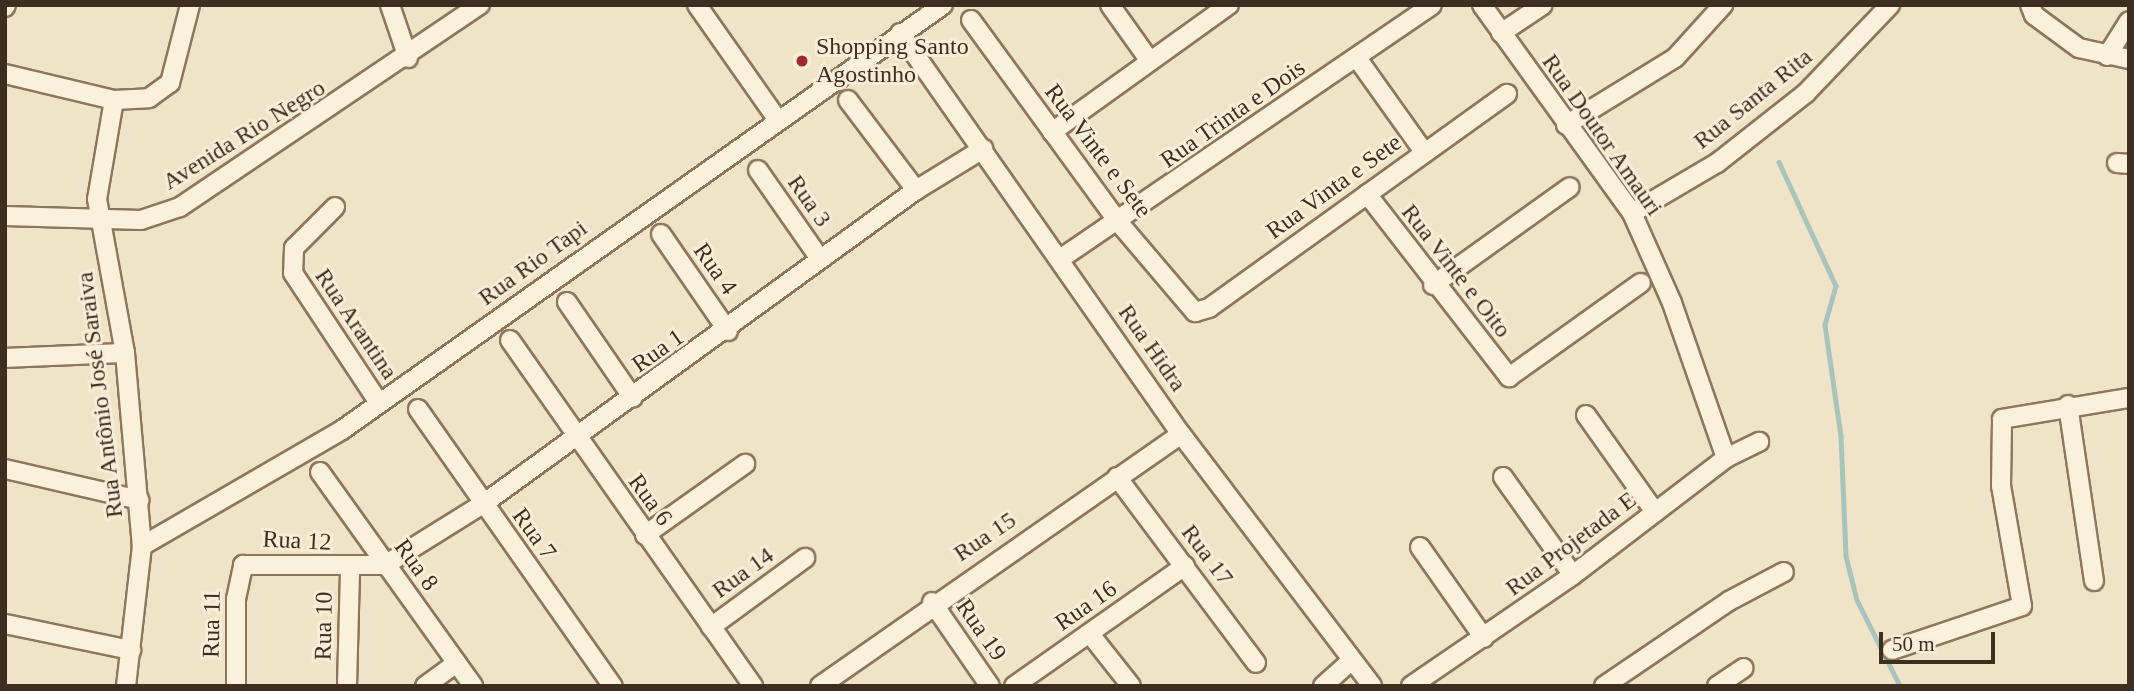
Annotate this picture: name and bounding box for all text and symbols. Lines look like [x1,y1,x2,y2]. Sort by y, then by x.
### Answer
place label: Shopping Santo Agostinho [816,33,969,89]
street label: Rua Santa Rita [1688,43,1818,155]
street label: Rua Doutor Amauri [1535,48,1669,222]
marker: Shopping Santo Agostinho [794,53,810,69]
street label: Rua Trinta e Dois [1155,53,1311,175]
street label: Avenida Rio Negro [157,73,331,197]
street label: Rua Vinte e Sete [1038,78,1158,224]
street label: Rua Vinta e Sete [1261,128,1407,246]
street label: Rua 3 [781,170,837,232]
street label: Rua Vinte e Oito [1395,198,1517,344]
street label: Rua Rio Tapi [473,214,593,312]
street label: Rua 4 [687,238,743,300]
street label: Rua Arantina [308,263,404,385]
street label: Rua Antônio José Saraiva [71,270,129,520]
street label: Rua Hidra [1112,299,1192,397]
street label: Rua 1 [627,323,689,379]
street label: Rua 6 [622,469,678,531]
street label: Rua Projetada E [1500,486,1642,602]
street label: Rua 7 [506,503,562,565]
street label: Rua 15 [948,506,1022,568]
street label: Rua 17 [1175,519,1239,591]
street label: Rua 12 [262,525,332,557]
street label: Rua 8 [388,534,444,596]
street label: Rua 14 [707,541,779,605]
street label: Rua 16 [1050,575,1122,637]
street label: Rua 11 [197,590,227,658]
street label: Rua 10 [309,591,339,661]
street label: Rua 19 [950,594,1012,666]
scale bar [1882,618,1997,662]
text: 50 m [1892,632,1935,656]

